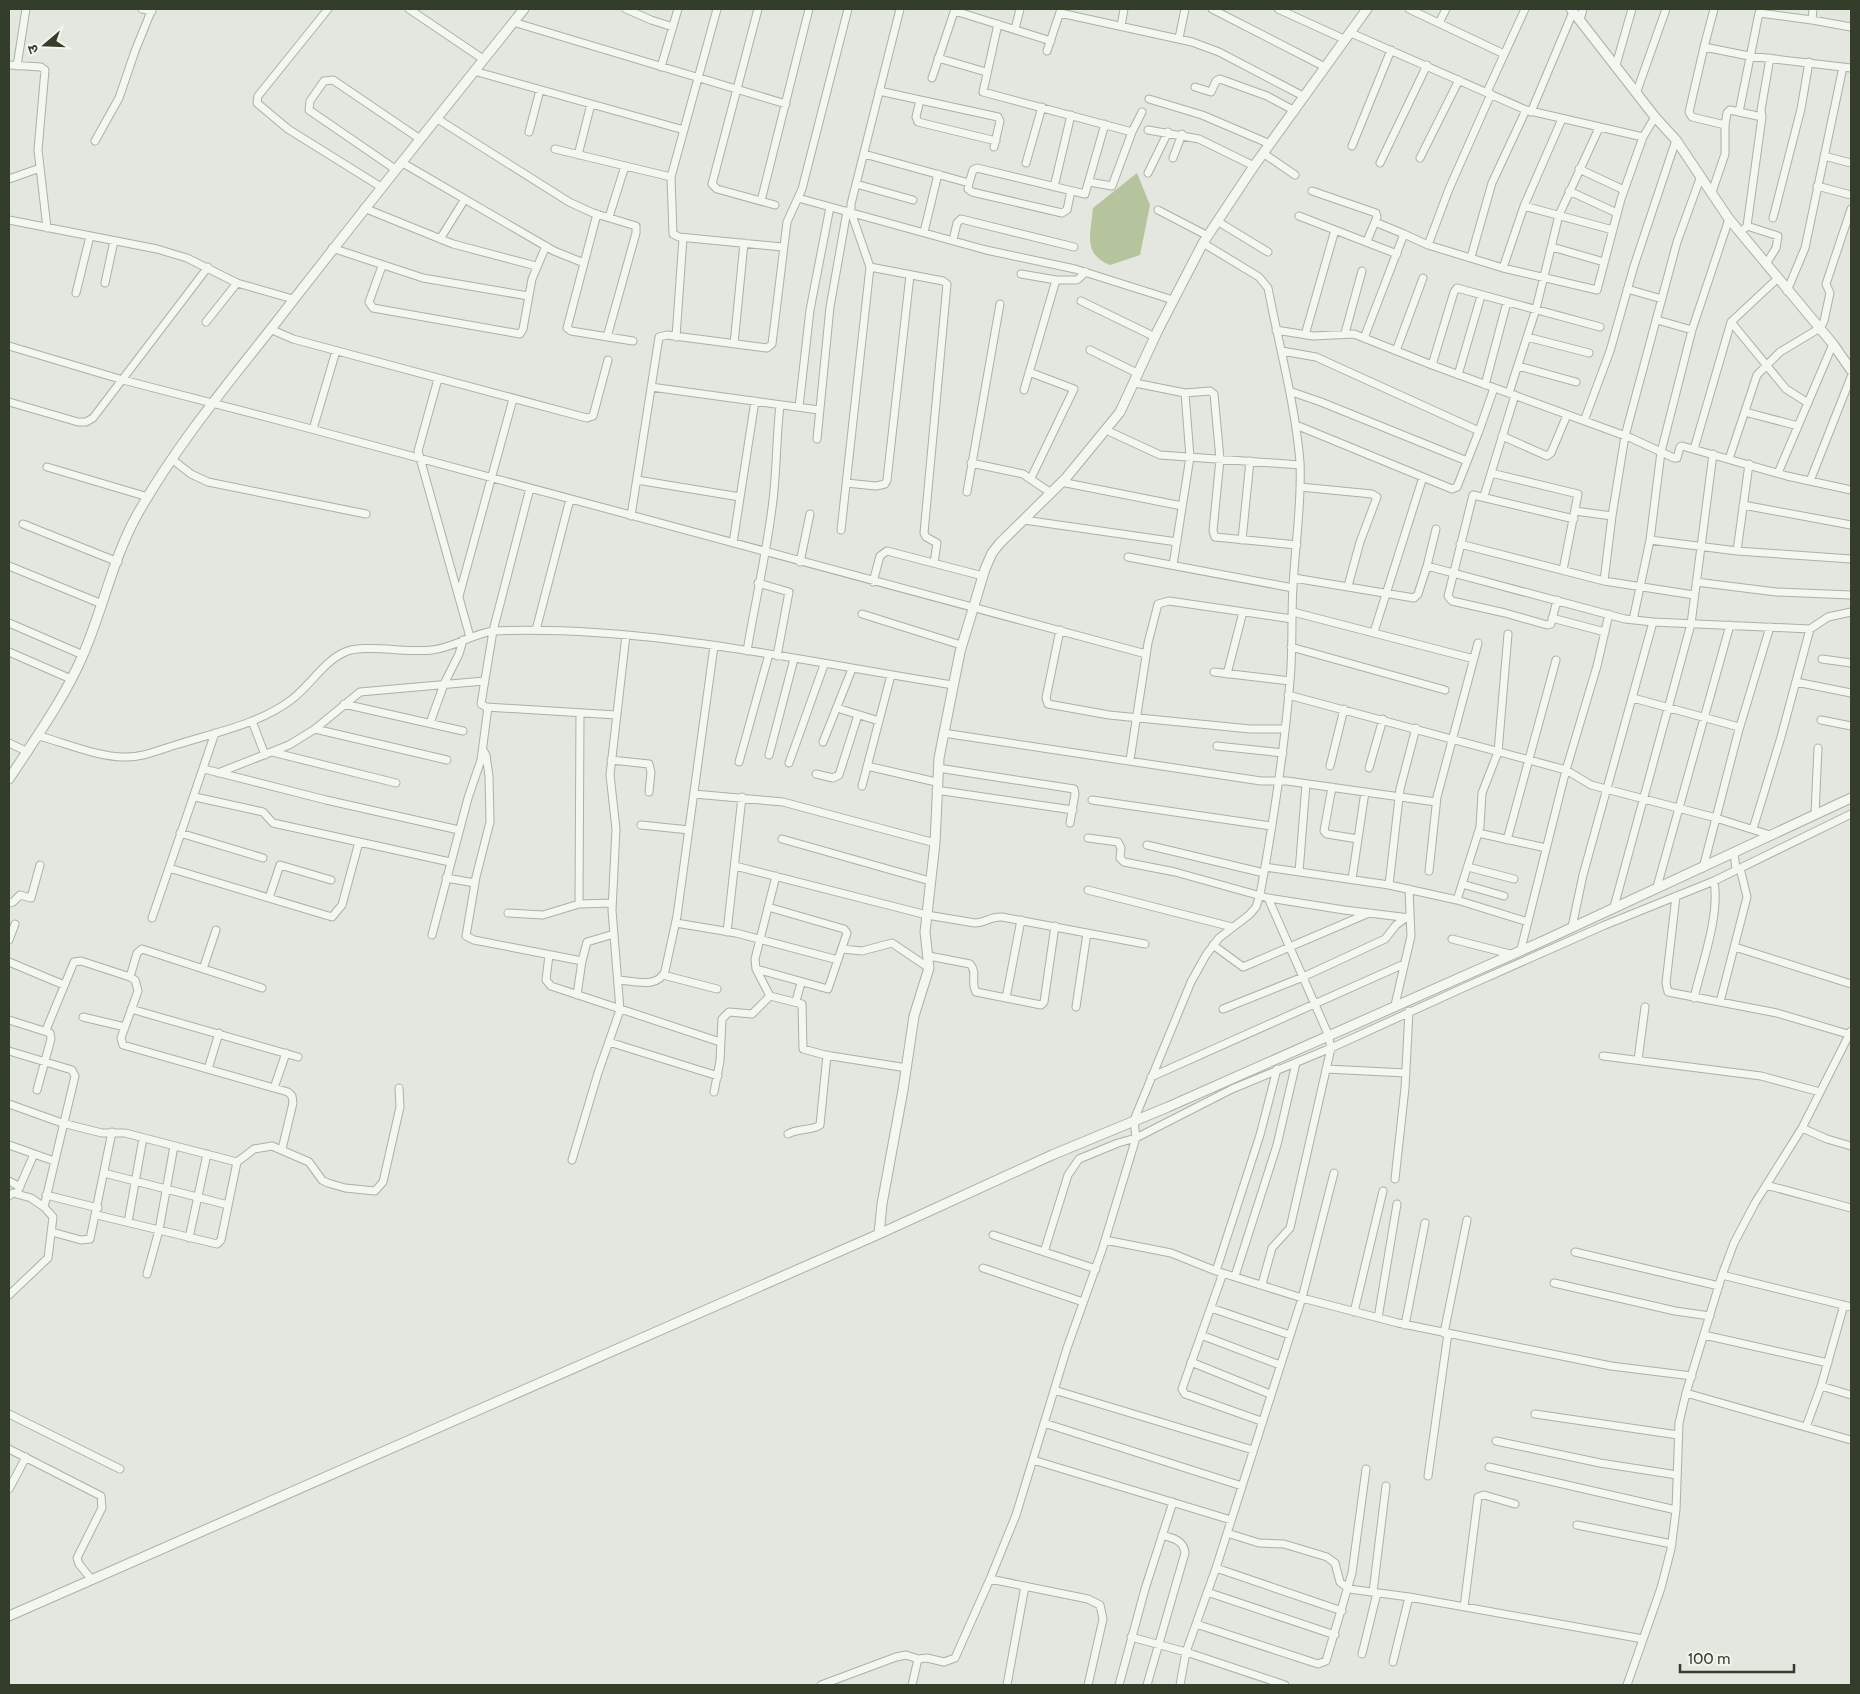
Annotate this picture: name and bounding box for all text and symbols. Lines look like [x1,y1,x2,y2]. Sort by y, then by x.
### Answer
north arrow [20,20,70,70]
text: उ [23,42,43,56]
scale bar [1680,1642,1794,1674]
text: 100 m [1688,1650,1730,1668]

